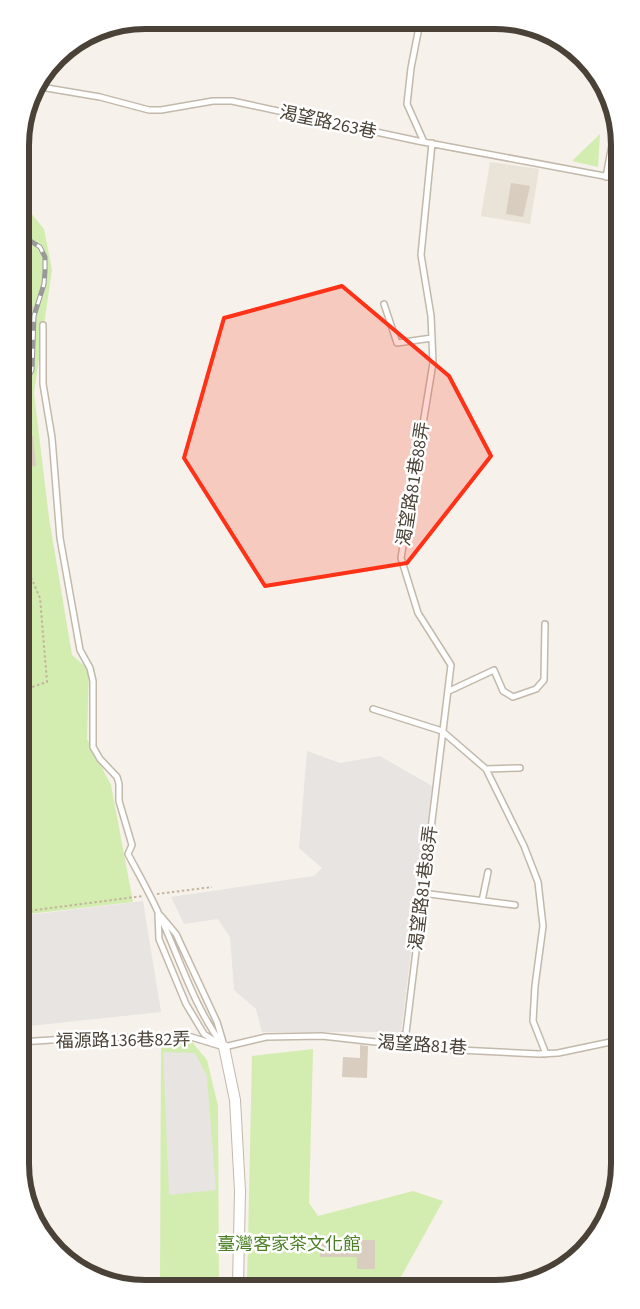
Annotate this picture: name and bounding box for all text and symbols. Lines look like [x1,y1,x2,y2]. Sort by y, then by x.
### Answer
street label: 渴望路263巷 [277,100,379,145]
street label: 渴望路81巷88弄 [391,420,436,548]
street label: 渴望路81巷88弄 [403,824,444,952]
street label: 福源路136巷82弄 [55,1027,191,1054]
street label: 渴望路81巷 [376,1030,468,1061]
park label: 臺灣客家茶文化館 [217,1232,361,1257]

